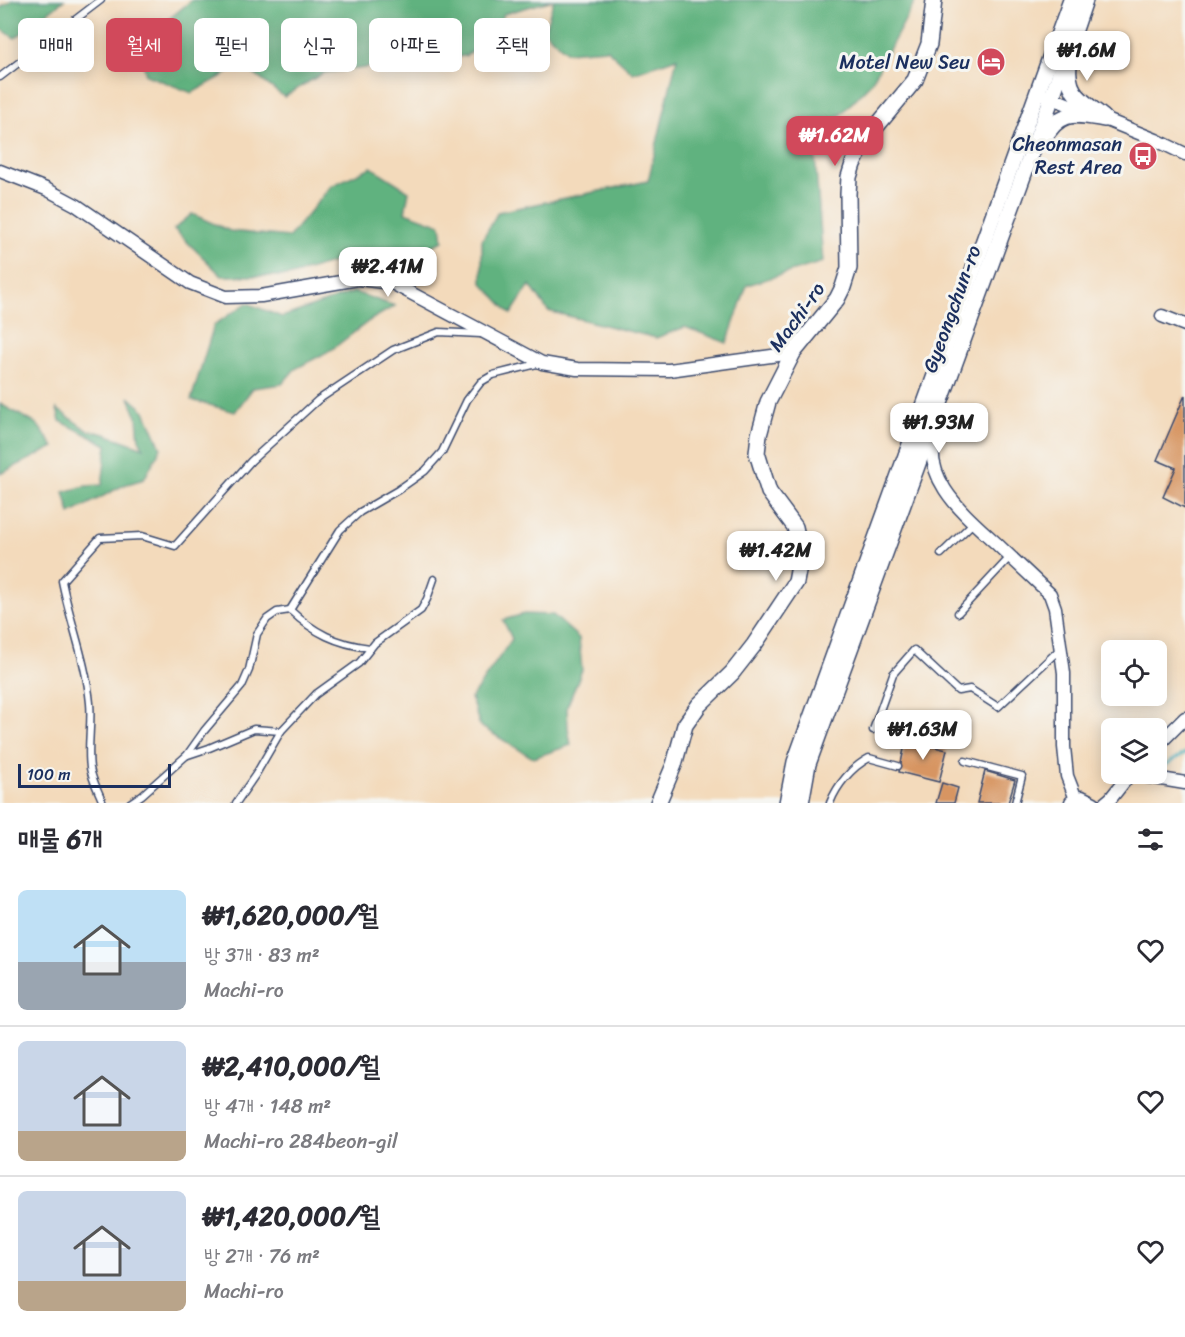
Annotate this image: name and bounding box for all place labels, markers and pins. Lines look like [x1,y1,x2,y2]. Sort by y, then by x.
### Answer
pin: ₩1.6M [1045,31,1129,82]
place label: Motel New Seu [839,45,970,80]
hotel icon: Motel New Seu [975,46,1007,78]
pin: ₩1.62M [786,116,884,167]
place label: Cheonmasan Rest Area [1012,127,1122,185]
bus stop icon: Cheonmasan Rest Area [1127,140,1159,172]
pin: ₩2.41M [339,247,437,298]
pin: ₩1.93M [890,403,988,454]
pin: ₩1.42M [727,531,825,582]
pin: ₩1.63M [874,710,972,761]

